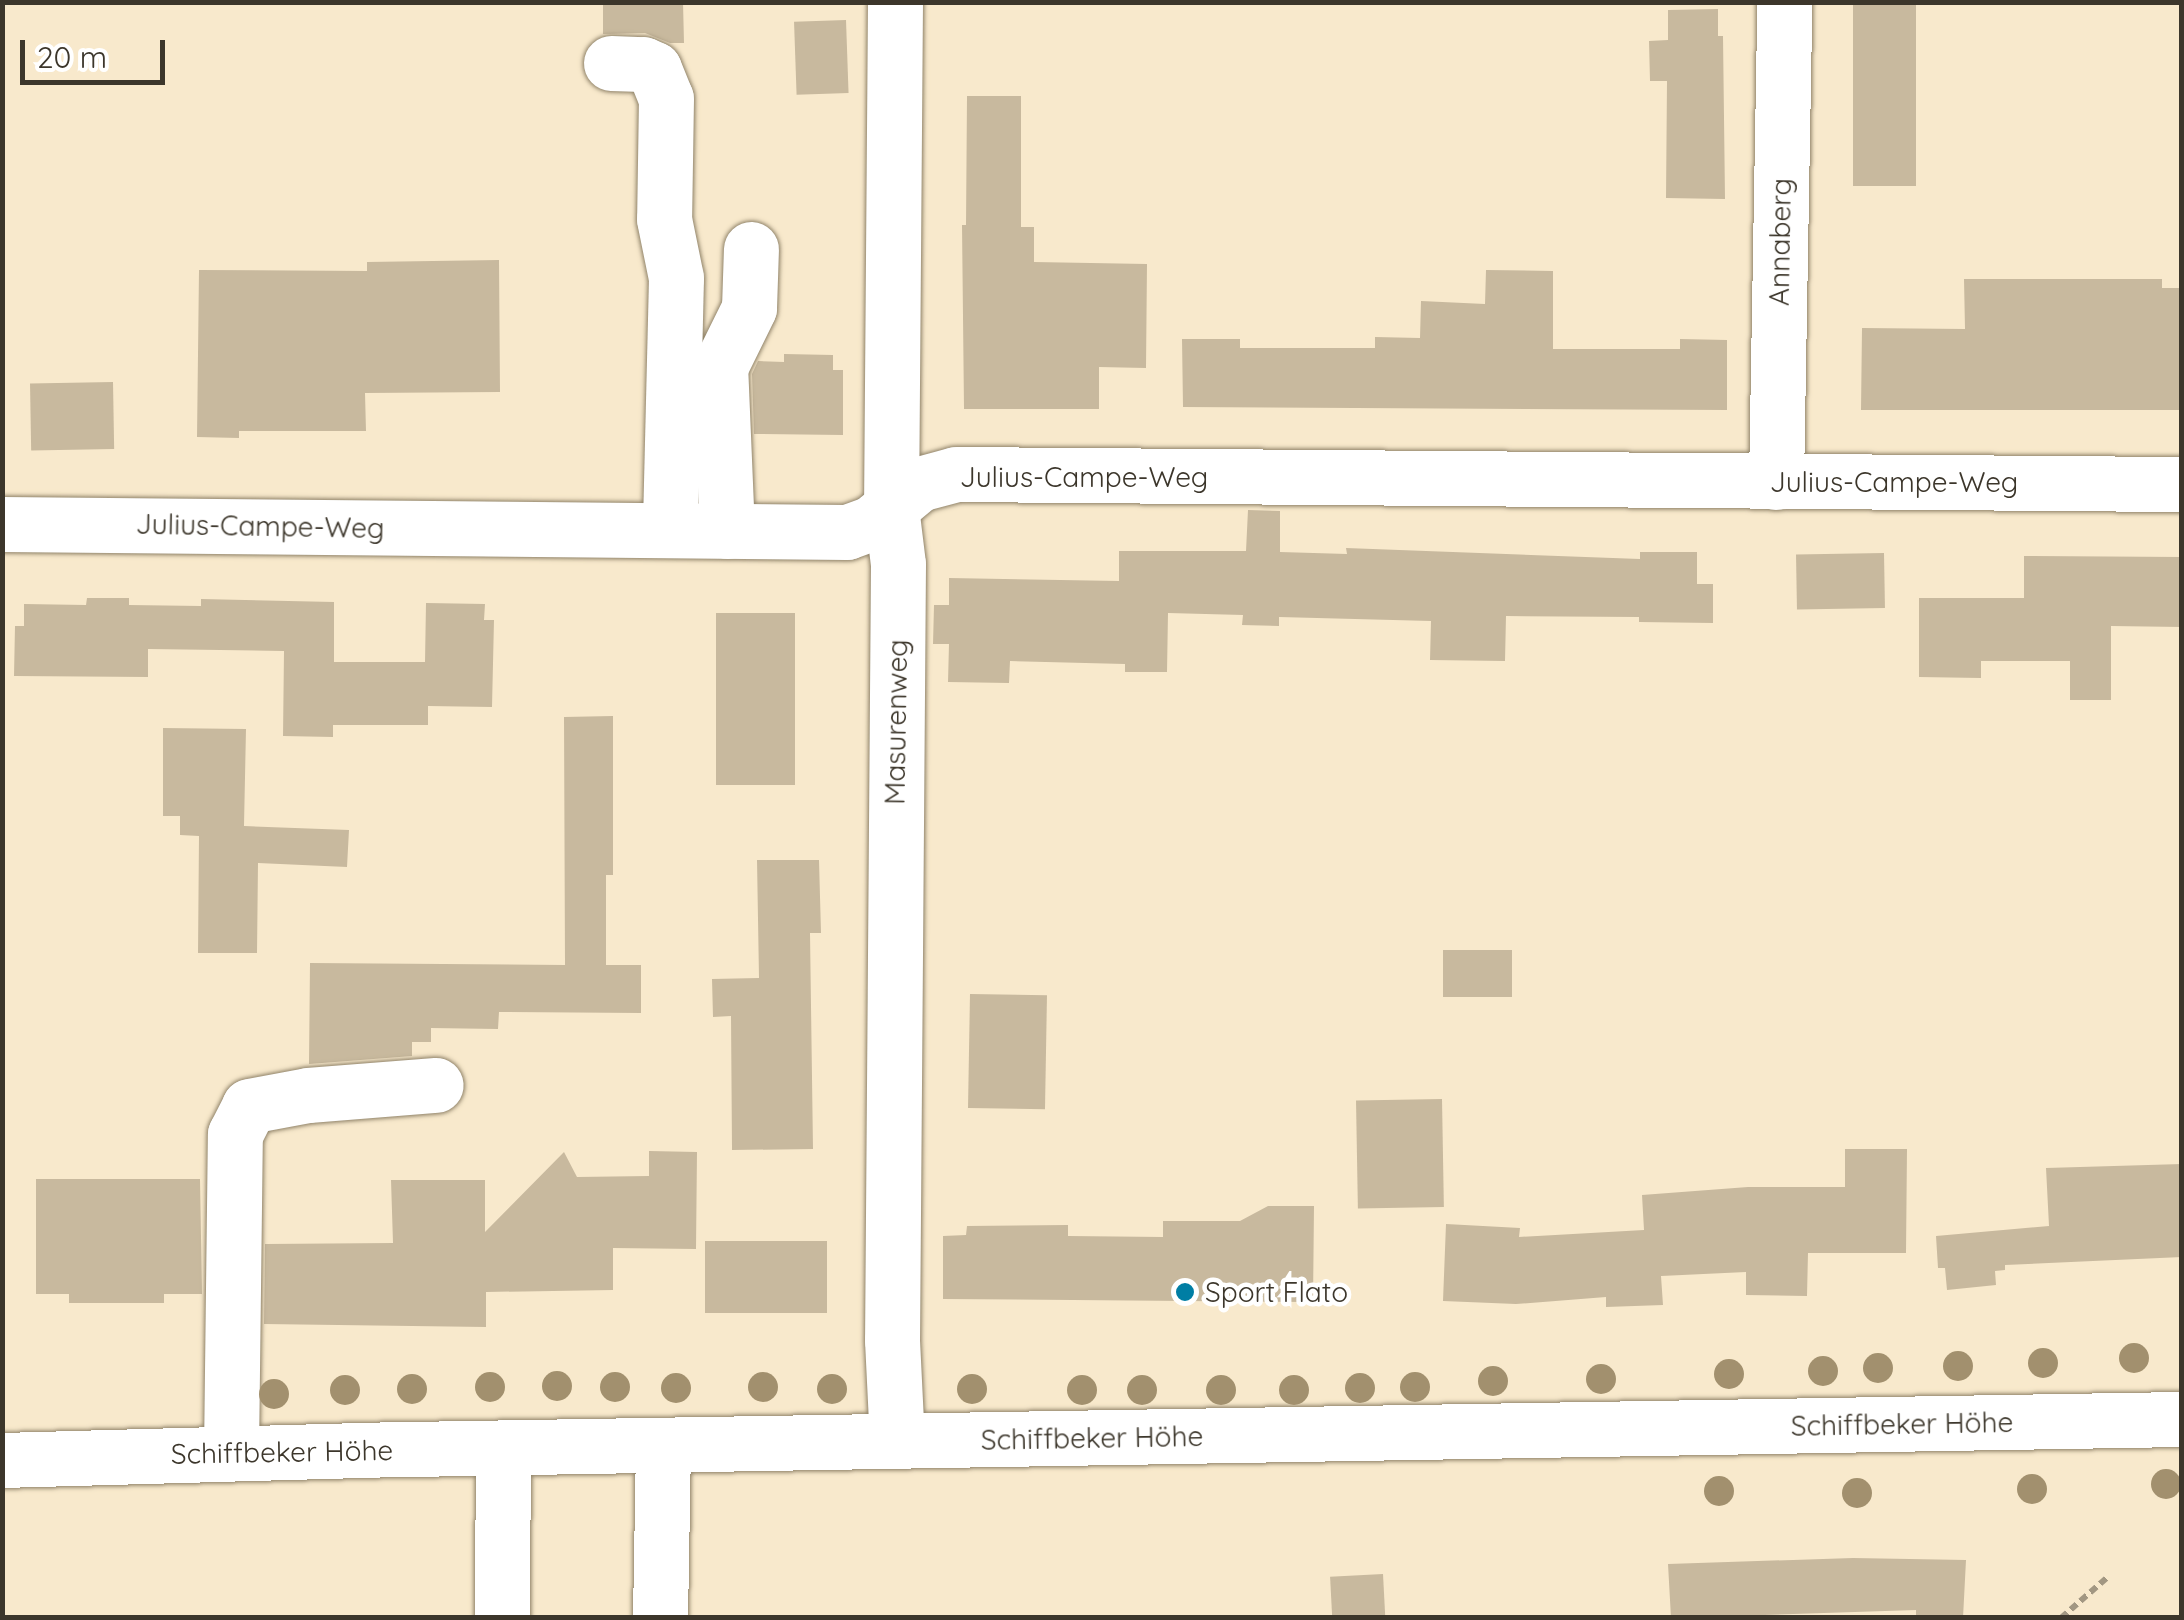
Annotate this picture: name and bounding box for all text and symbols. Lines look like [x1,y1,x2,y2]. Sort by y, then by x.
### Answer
scale bar [25,20,170,82]
text: 20 m [37,38,107,76]
street label: Annaberg [1762,178,1798,306]
street label: Julius-Campe-Weg [960,460,1208,494]
street label: Julius-Campe-Weg [1770,465,2018,499]
street label: Julius-Campe-Weg [135,507,385,545]
street label: Masurenweg [878,639,914,805]
place label: Sport Flato [1205,1275,1348,1309]
marker: Sport Flato [1174,1281,1196,1303]
street label: Schiffbeker Höhe [1790,1405,2014,1443]
street label: Schiffbeker Höhe [980,1419,1204,1457]
street label: Schiffbeker Höhe [170,1433,394,1471]

